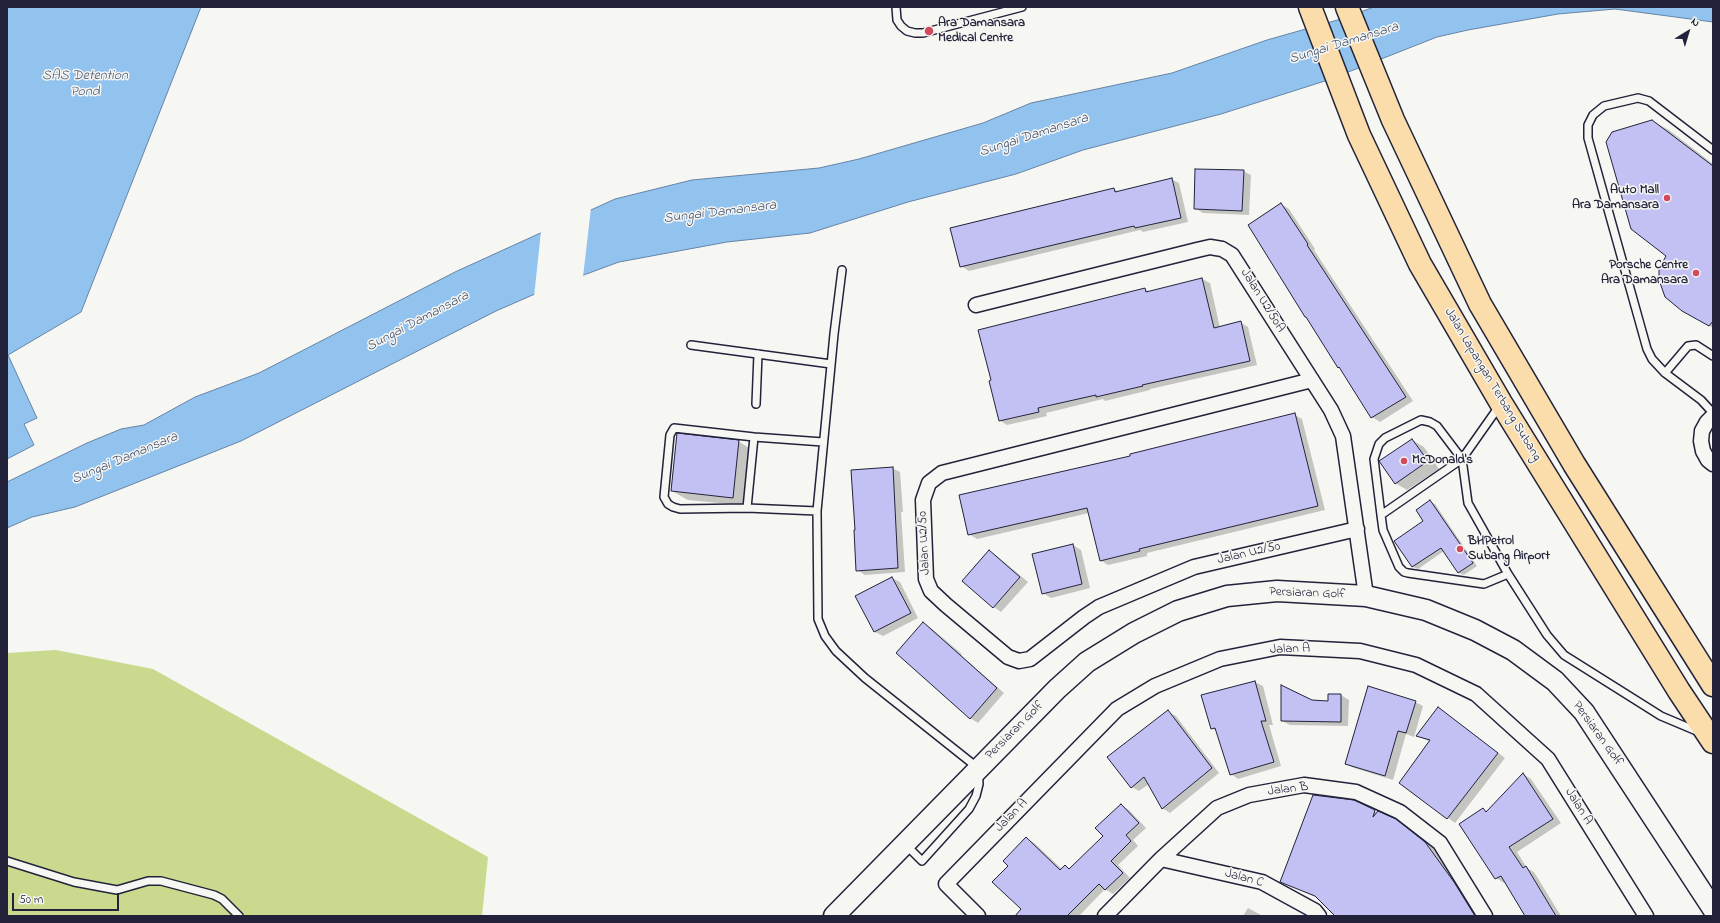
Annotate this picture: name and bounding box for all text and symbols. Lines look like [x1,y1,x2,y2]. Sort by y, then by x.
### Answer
north arrow [1668,12,1708,52]
text: N [1688,14,1703,31]
place label: Ara Damansara Medical Centre [938,16,1025,47]
water label: Sungai Damansara [1287,19,1401,69]
marker: Ara Damansara Medical Centre [923,25,935,37]
water label: SAS Detention Pond [42,69,128,102]
water label: Sungai Damansara [977,110,1091,162]
place label: Auto Mall Ara Damansara [1572,183,1659,214]
marker: Auto Mall Ara Damansara [1662,193,1672,203]
water label: Sungai Damansara [663,198,777,228]
place label: Porsche Centre Ara Damansara [1601,258,1688,289]
street label: Jalan U2/50A [1236,266,1288,336]
marker: Porsche Centre Ara Damansara [1691,268,1701,278]
water label: Sungai Damansara [364,288,472,356]
street label: Jalan Lapangan Terbang Subang [1440,306,1544,464]
water label: Sungai Damansara [69,429,181,489]
place label: McDonald's [1412,453,1473,469]
marker: McDonald's [1399,456,1409,466]
street label: Jalan U2/50 [916,511,934,575]
place label: BHPetrol Subang Airport [1468,534,1550,565]
street label: Jalan U2/50 [1216,539,1282,569]
marker: BHPetrol Subang Airport [1455,544,1465,554]
street label: Persiaran Golf [1269,585,1345,603]
street label: Jalan A [1270,642,1310,658]
street label: Persiaran Golf [983,699,1047,763]
street label: Persiaran Golf [1568,699,1626,769]
street label: Jalan B [1267,780,1309,800]
street label: Jalan A [1561,786,1595,828]
street label: Jalan A [992,796,1032,836]
street label: Jalan C [1223,866,1265,892]
scale bar [14,885,121,911]
text: 50 m [19,891,43,909]

